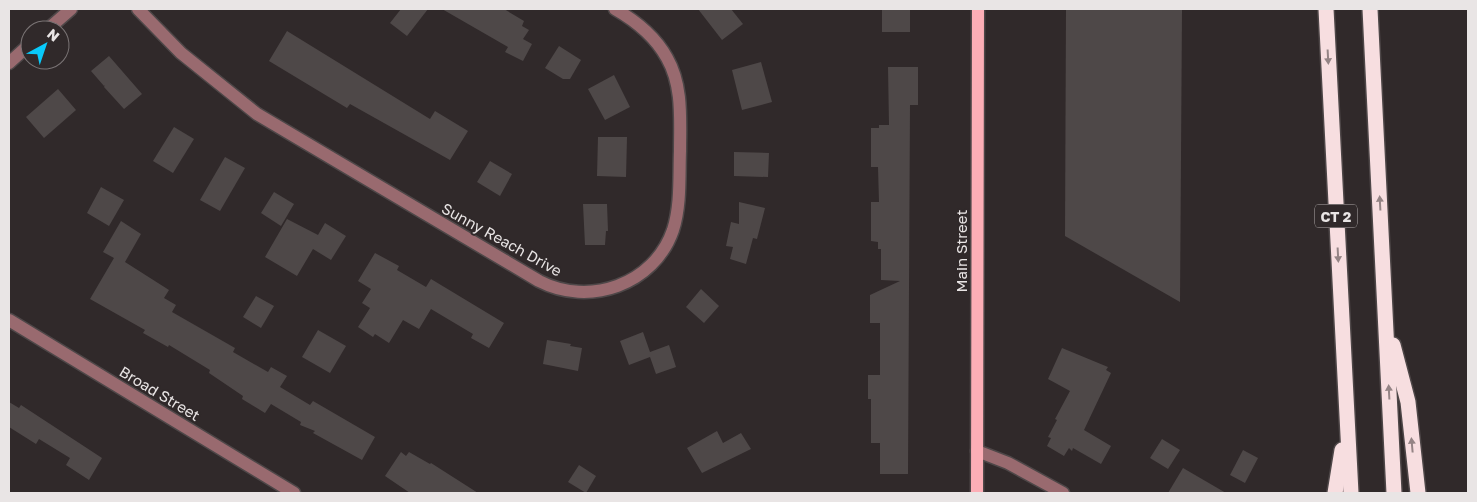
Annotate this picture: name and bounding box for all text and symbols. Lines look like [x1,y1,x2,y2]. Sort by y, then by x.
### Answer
north arrow [20,20,70,70]
text: N [44,25,63,45]
one-way arrow [1325,50,1333,66]
one-way arrow [1375,195,1383,211]
street label: Sunny Reach Drive [439,199,565,280]
road number: CT 2 [1315,205,1357,228]
street label: Main Street [952,210,970,292]
one-way arrow [1335,247,1343,263]
street label: Broad Street [117,362,203,424]
one-way arrow [1385,384,1393,400]
one-way arrow [1408,437,1416,453]

